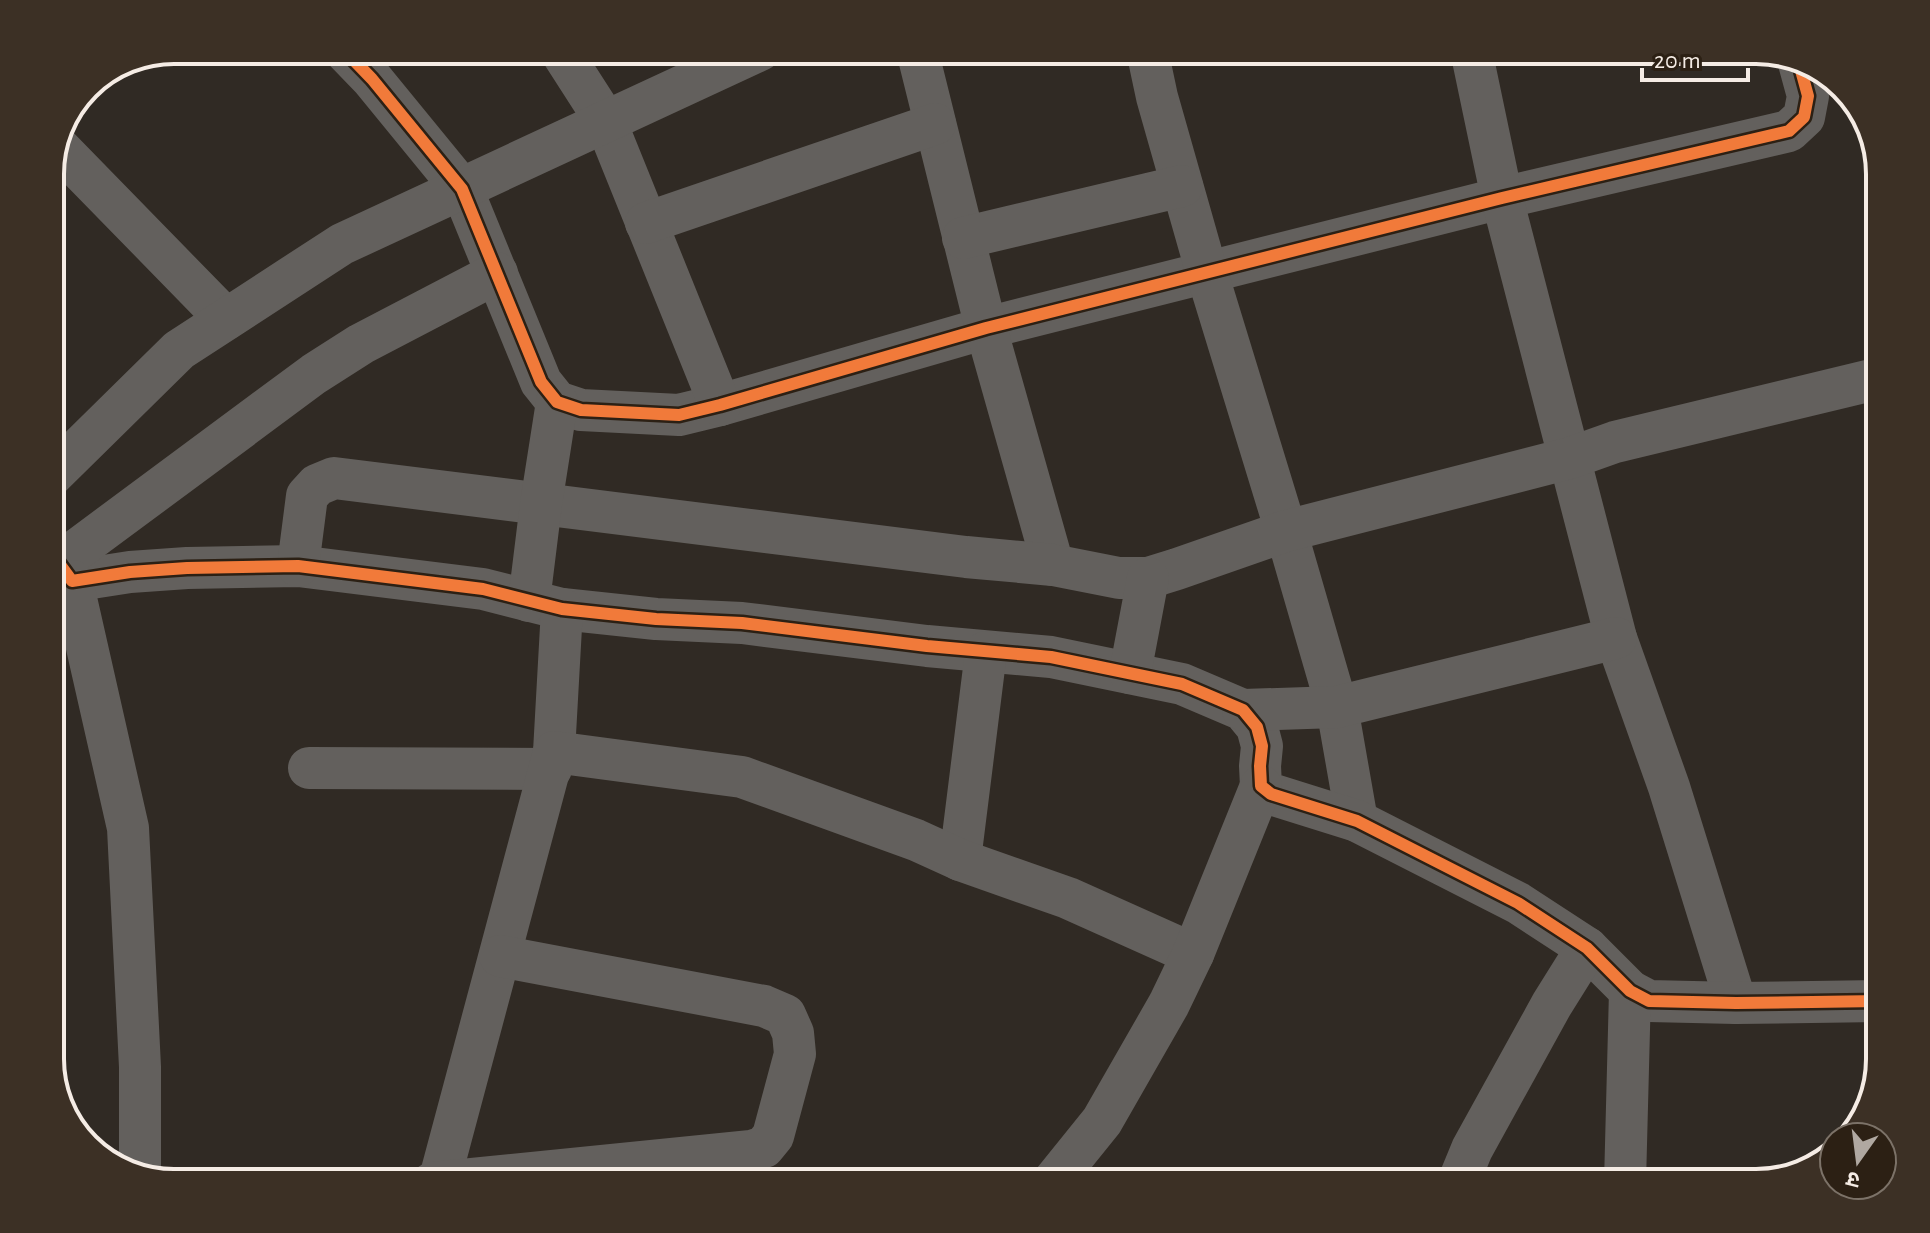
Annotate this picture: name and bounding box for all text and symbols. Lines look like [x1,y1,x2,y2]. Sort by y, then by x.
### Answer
scale bar [1642,32,1748,82]
text: 20 m [1654,49,1701,73]
north arrow [1818,1121,1898,1201]
text: उ [1843,1167,1862,1192]

